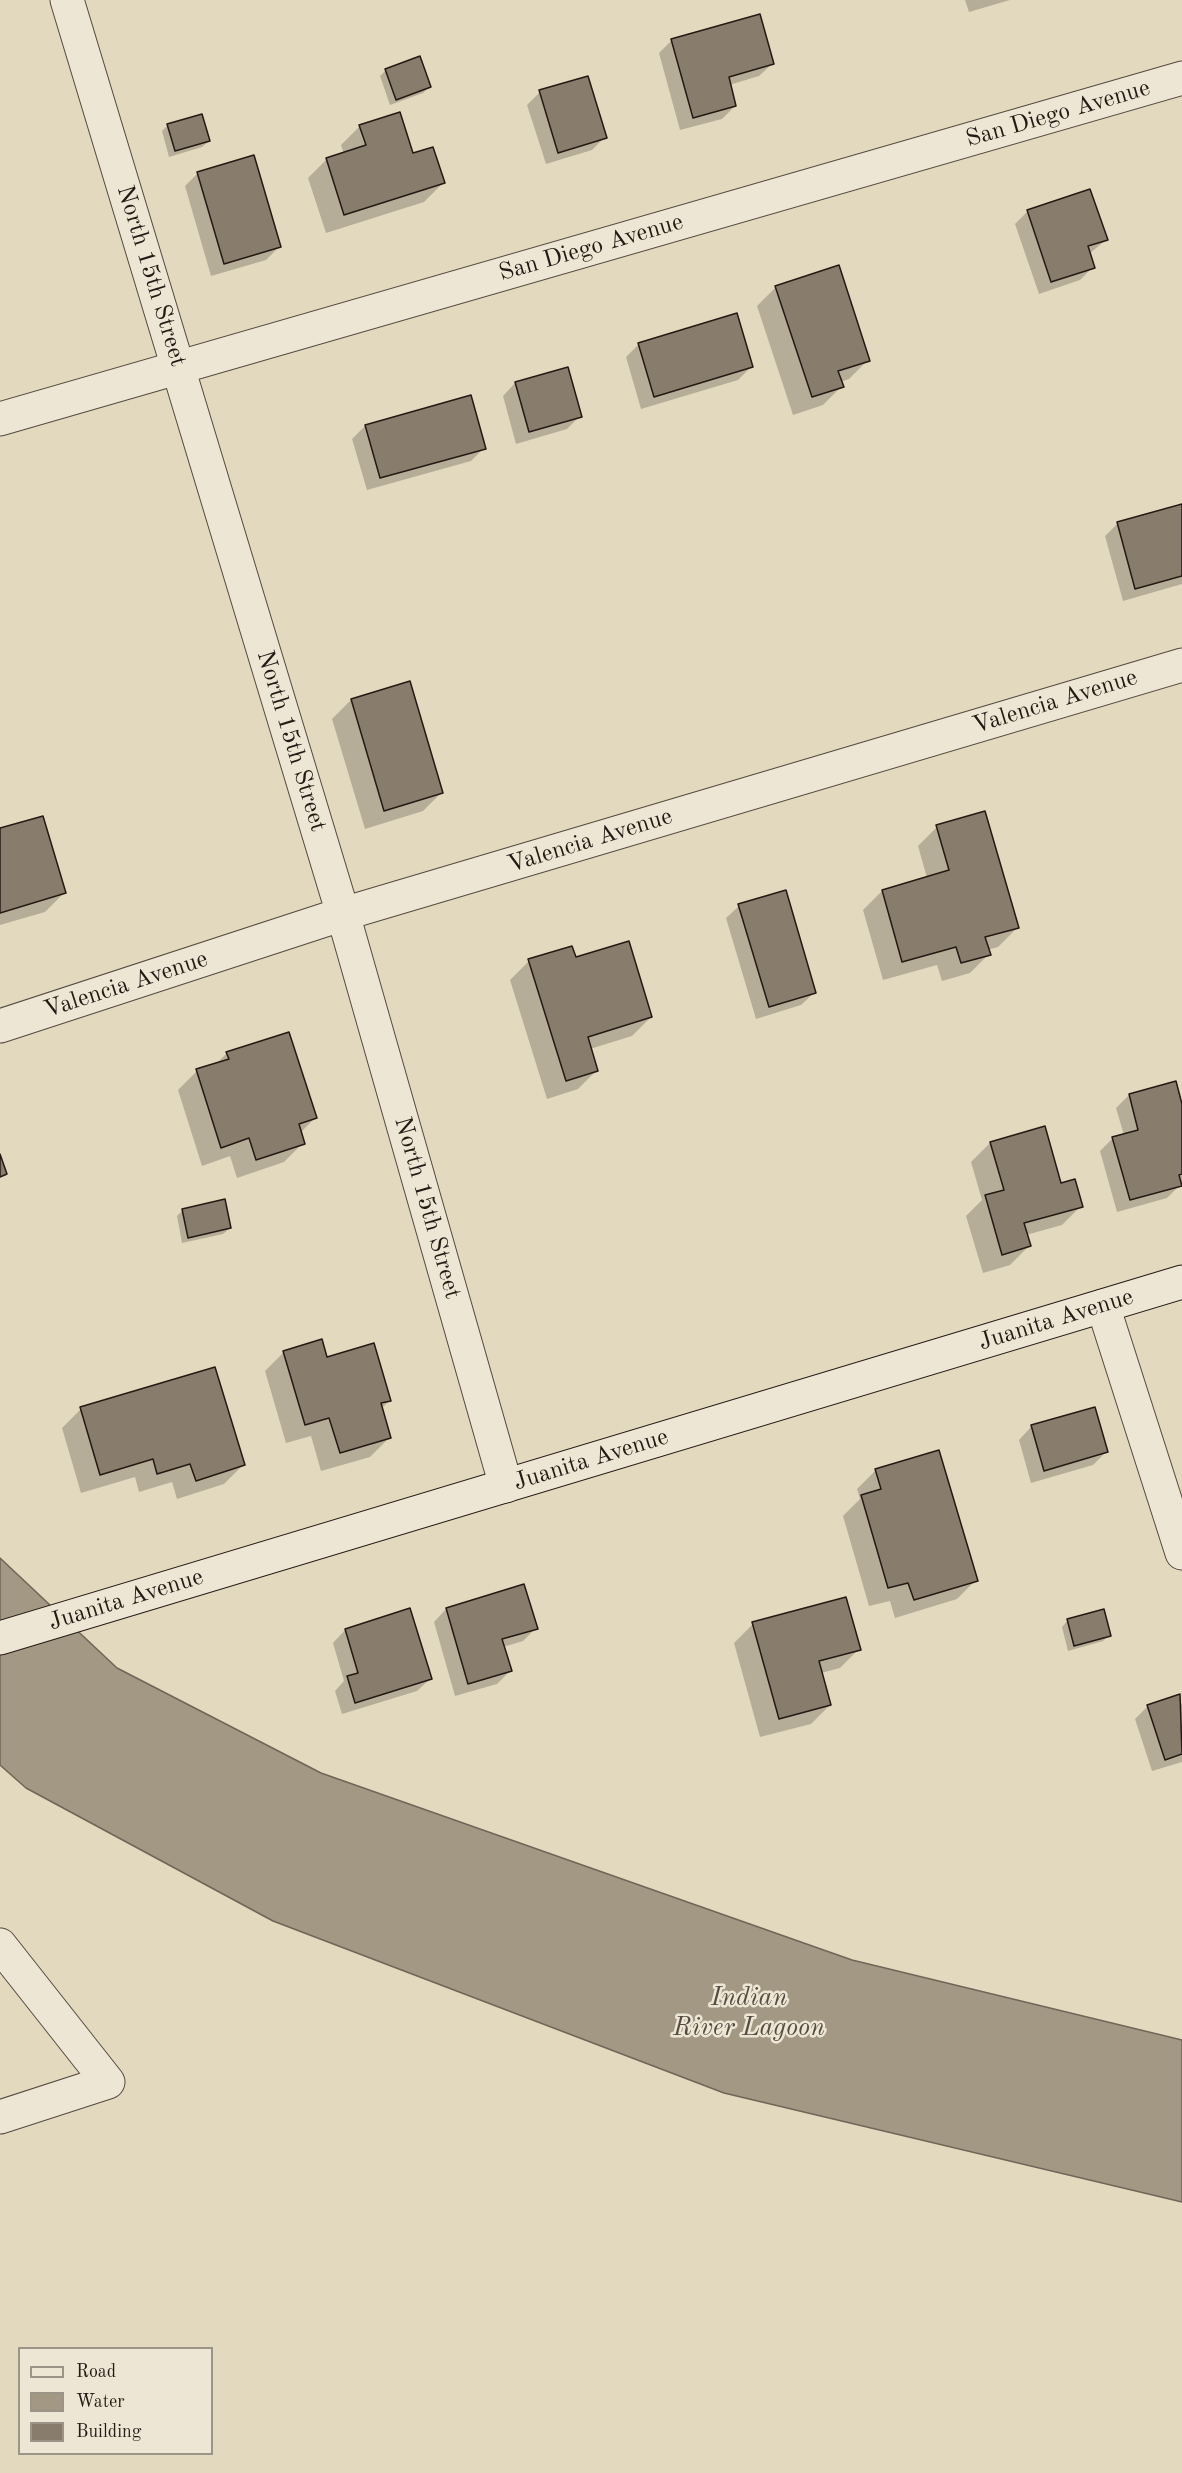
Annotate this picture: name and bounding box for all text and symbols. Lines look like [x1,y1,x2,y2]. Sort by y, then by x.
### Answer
street label: San Diego Avenue [962,74,1154,154]
street label: North 15th Street [110,182,192,370]
street label: San Diego Avenue [495,208,687,288]
street label: North 15th Street [250,647,332,835]
street label: Valencia Avenue [969,663,1141,741]
street label: Valencia Avenue [504,802,676,880]
street label: Valencia Avenue [40,945,212,1025]
street label: North 15th Street [387,1114,467,1302]
street label: Juanita Avenue [975,1283,1137,1357]
street label: Juanita Avenue [510,1423,672,1497]
street label: Juanita Avenue [45,1563,207,1637]
water label: Indian River Lagoon [673,1982,825,2044]
legend [18,2347,213,2455]
text: Road [76,2363,116,2381]
text: Water [76,2393,125,2411]
text: Building [76,2423,141,2441]

